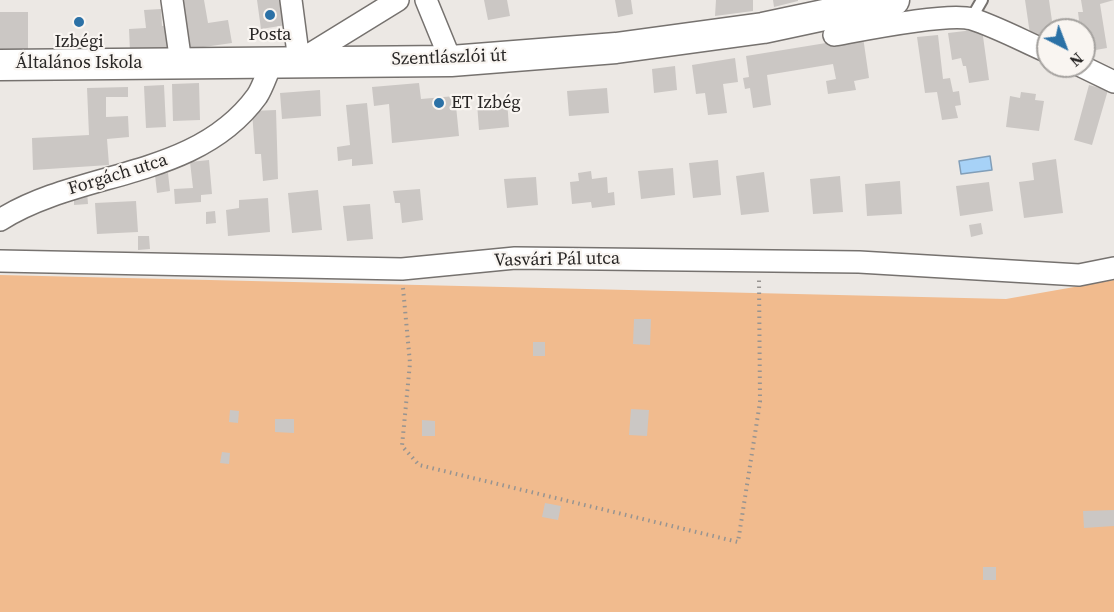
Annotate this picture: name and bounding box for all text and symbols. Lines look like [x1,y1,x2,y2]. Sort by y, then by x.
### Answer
marker: Posta [263,8,277,22]
marker: Izbégi Általános Iskola [72,15,86,29]
north arrow [1036,18,1096,78]
place label: Posta [249,24,291,46]
place label: Izbégi Általános Iskola [16,31,142,74]
street label: Szentlászlói út [391,45,507,71]
text: N [1065,48,1088,72]
place label: ET Izbég [451,92,521,114]
marker: ET Izbég [432,96,446,110]
street label: Forgách utca [66,150,170,200]
street label: Vasvári Pál utca [494,248,620,272]

